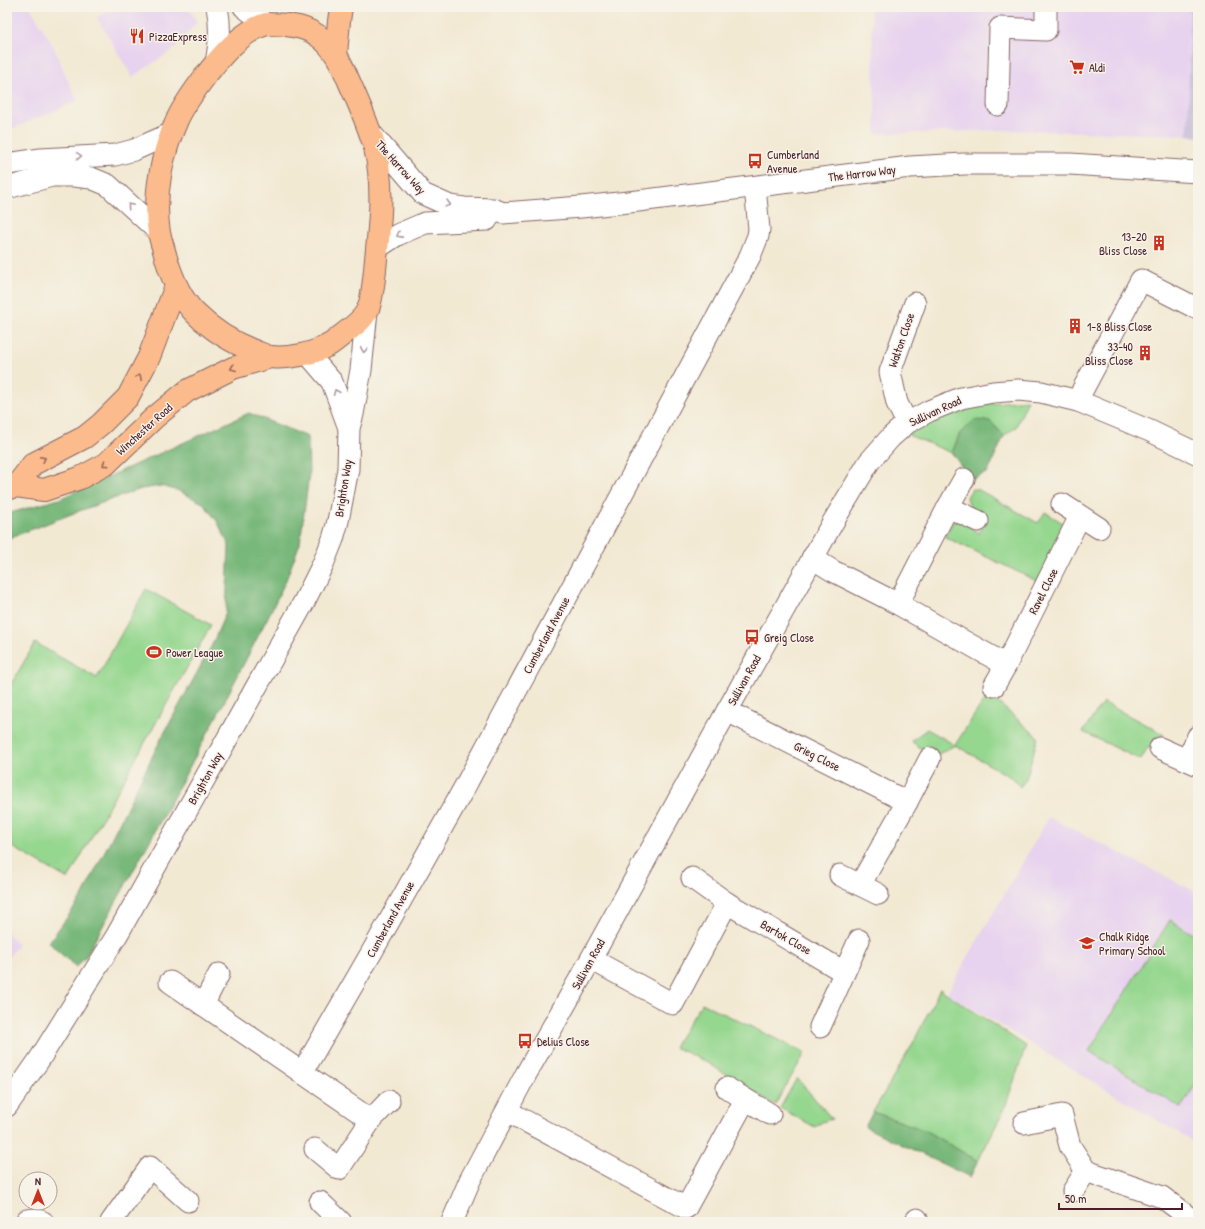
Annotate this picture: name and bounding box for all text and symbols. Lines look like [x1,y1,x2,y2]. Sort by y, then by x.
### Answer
restaurant icon: PizzaExpress [128,27,146,45]
place label: PizzaExpress [149,28,207,45]
supermarket icon: Aldi [1068,58,1086,76]
place label: Aldi [1089,59,1105,76]
street label: The Harrow Way [372,136,430,198]
place label: Cumberland Avenue [767,146,819,177]
one-way arrow [76,152,82,161]
bus stop icon: Cumberland Avenue [746,152,764,170]
street label: The Harrow Way [827,160,897,186]
one-way arrow [444,200,451,208]
one-way arrow [128,203,135,210]
place label: 13-20 Bliss Close [1099,228,1147,259]
one-way arrow [396,230,403,238]
building icon: 13-20 Bliss Close [1150,234,1168,252]
street label: Walton Close [884,310,918,369]
building icon: 1-8 Bliss Close [1066,317,1084,335]
place label: 1-8 Bliss Close [1087,318,1152,335]
place label: 33-40 Bliss Close [1085,338,1133,369]
building icon: 33-40 Bliss Close [1136,344,1154,362]
one-way arrow [359,346,368,353]
one-way arrow [229,364,236,372]
one-way arrow [134,373,142,381]
one-way arrow [333,388,341,396]
street label: Sullivan Road [906,391,964,430]
street label: Winchester Road [112,399,176,459]
one-way arrow [38,456,46,464]
street label: Brighton Way [330,458,356,518]
one-way arrow [103,459,110,466]
street label: Ravel Close [1024,565,1062,617]
street label: Cumberland Avenue [519,593,574,677]
bus stop icon: Greig Close [743,628,761,646]
place label: Greig Close [764,629,814,646]
sports icon: Power League [145,643,163,661]
place label: Power League [166,644,223,661]
street label: Sullivan Road [723,651,765,708]
street label: Grieg Close [791,737,843,775]
street label: Brighton Way [183,748,227,808]
street label: Cumberland Avenue [362,877,418,960]
street label: Bartok Close [757,916,815,958]
place label: Chalk Ridge Primary School [1099,928,1166,959]
school or university icon: Chalk Ridge Primary School [1078,934,1096,952]
street label: Sullivan Road [567,935,609,992]
bus stop icon: Delius Close [516,1032,534,1050]
place label: Delius Close [537,1033,590,1050]
north arrow [18,1171,58,1211]
text: N [35,1174,41,1188]
scale bar [1059,1185,1182,1211]
text: 50 m [1065,1190,1086,1207]

